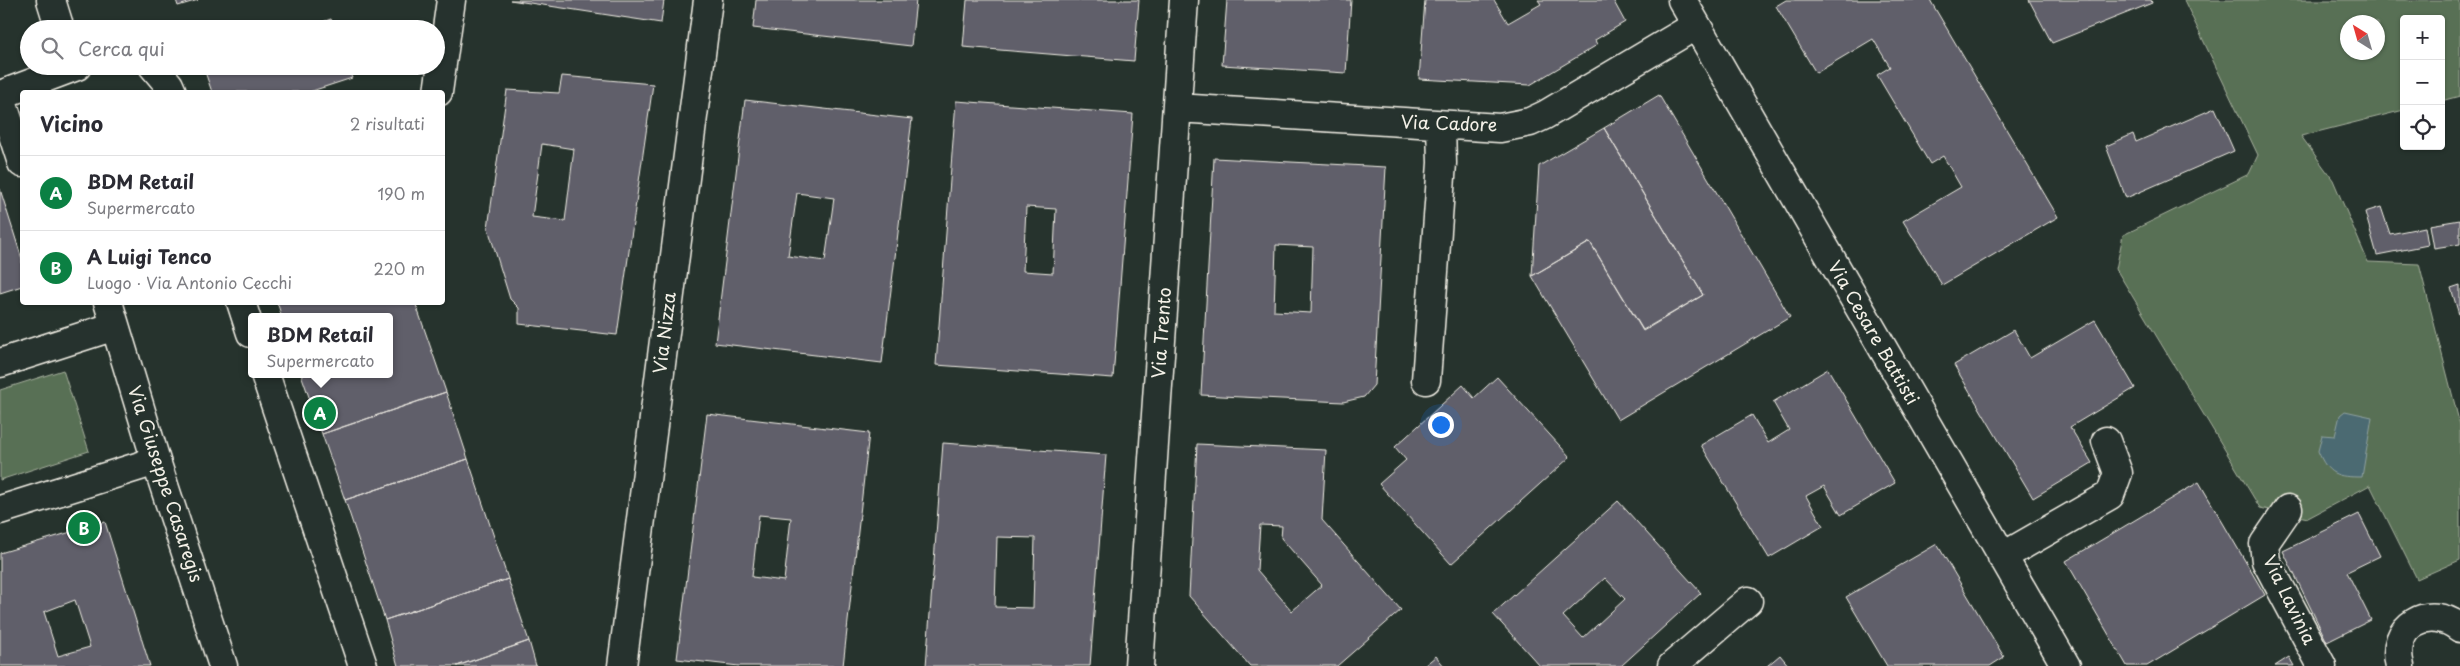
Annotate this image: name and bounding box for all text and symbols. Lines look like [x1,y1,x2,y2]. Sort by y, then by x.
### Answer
north arrow [2340,15,2385,60]
map controls [2400,15,2445,150]
button: + [2400,15,2445,60]
search box [20,20,445,75]
icon: search [38,34,66,62]
text: Cerca qui [78,34,165,62]
button: − [2400,60,2445,105]
button: locate [2400,105,2445,150]
text: Vicino [40,107,103,139]
street label: Via Cadore [1400,107,1498,138]
text: 2 risultati [350,111,425,135]
text: BDM Retail [87,167,194,195]
text: A [50,181,62,205]
text: 190 m [377,181,425,205]
text: Supermercato [87,195,195,219]
text: A Luigi Tenco [87,242,212,270]
street label: Via Cesare Battisti [1822,255,1927,409]
text: B [51,256,61,280]
text: 220 m [374,256,425,280]
text: Luogo · Via Antonio Cecchi [87,270,292,294]
street label: Via Trento [1144,286,1177,380]
street label: Via Nizza [645,290,682,375]
popup [248,313,393,378]
text: BDM Retail [266,320,374,348]
text: Supermercato [266,348,375,372]
street label: Via Giuseppe Casaregis [122,382,211,585]
pin: A [304,394,336,432]
your location [1428,412,1454,438]
pin: B [68,509,100,547]
street label: Via Lavinia [2257,550,2324,649]

